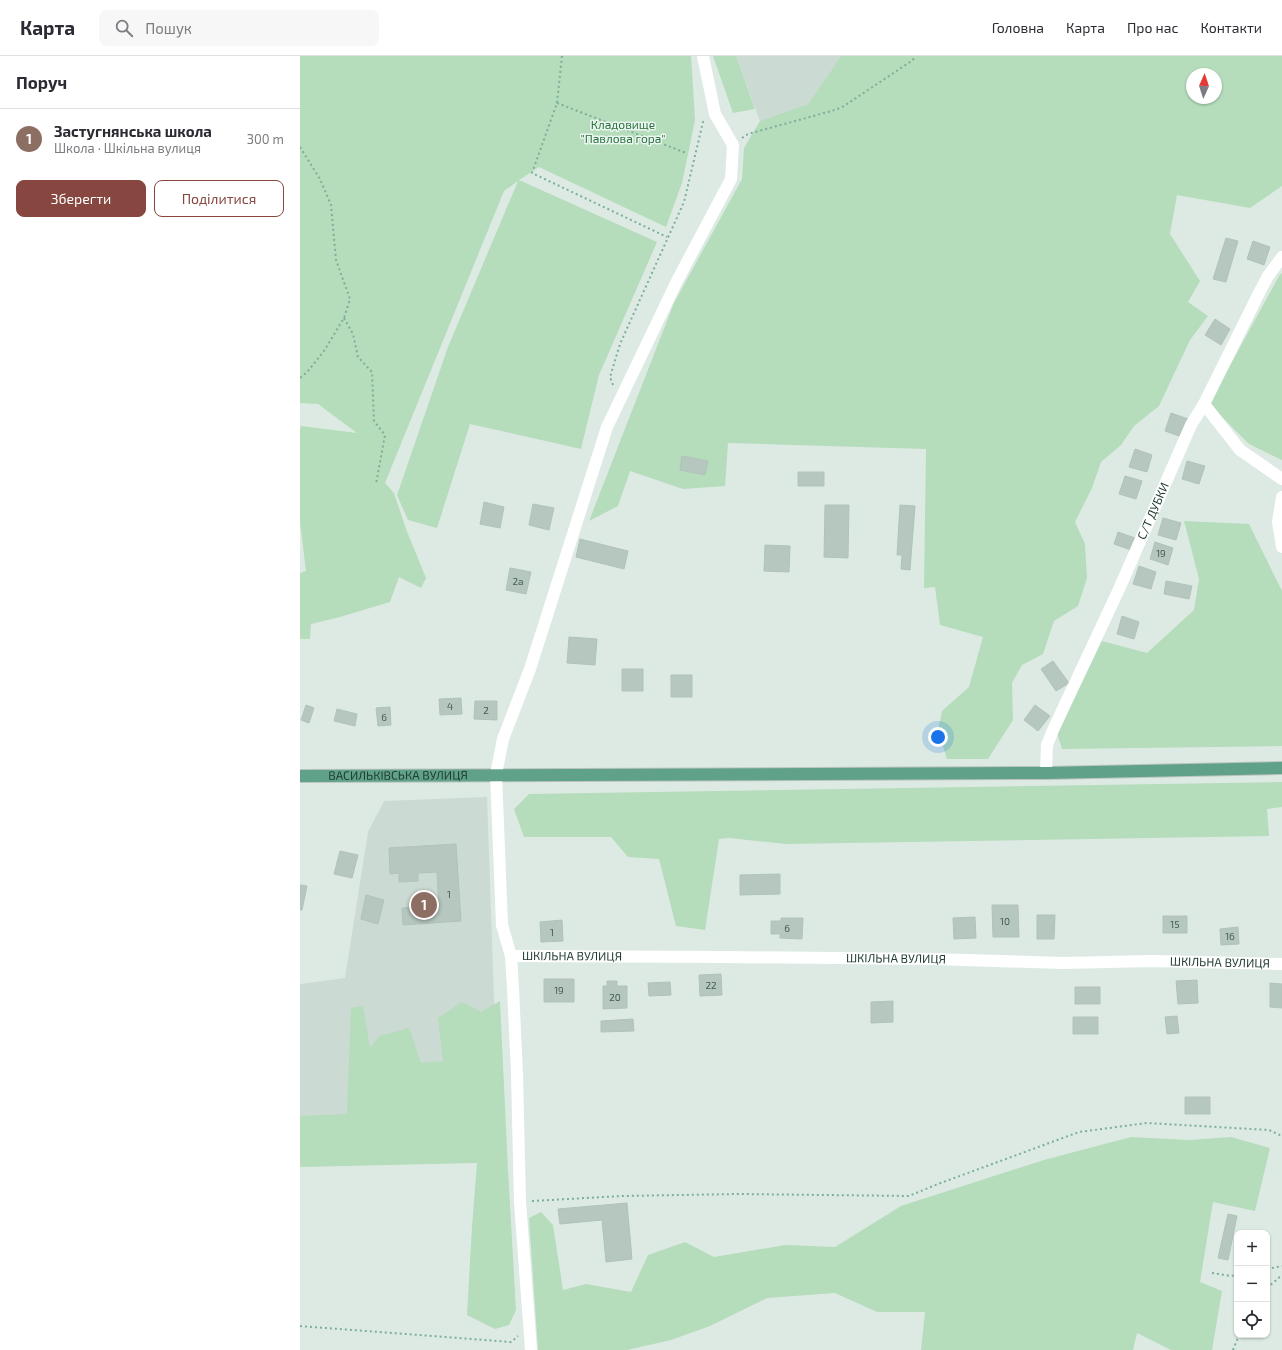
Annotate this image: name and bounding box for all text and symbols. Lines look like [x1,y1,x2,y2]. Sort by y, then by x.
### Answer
search box [99,10,379,46]
text: Карта [20,16,75,39]
icon: search [113,17,135,39]
text: Пошук [145,19,192,37]
text: Головна [992,19,1044,36]
text: Карта [1066,19,1105,36]
text: Про нас [1127,19,1178,36]
text: Контакти [1200,19,1262,36]
north arrow [1186,68,1222,104]
text: Поруч [16,72,67,92]
park label: Кладовище "Павлова гора" [580,117,666,145]
text: Застугнянська школа [54,122,212,140]
text: 1 [26,131,32,147]
text: 300 m [247,131,284,147]
text: Школа · Шкільна вулиця [54,140,201,156]
button: Зберегти [16,180,146,217]
button: Поділитися [154,180,284,217]
street label: С/Т ДУБКИ [1134,480,1171,541]
house number: 19 [1156,547,1166,559]
house number: 2а [512,575,524,587]
house number: 4 [447,700,453,712]
house number: 2 [483,704,489,716]
house number: 6 [381,711,387,723]
your location [928,727,948,747]
street label: ВАСИЛЬКІВСЬКА ВУЛИЦЯ [328,767,468,782]
house number: 1 [447,888,451,900]
pin: 1 [411,890,437,920]
house number: 10 [1000,915,1010,927]
house number: 15 [1170,918,1180,930]
house number: 6 [784,922,790,934]
house number: 1 [550,926,554,938]
house number: 16 [1225,930,1235,942]
street label: ШКІЛЬНА ВУЛИЦЯ [522,948,622,963]
street label: ШКІЛЬНА ВУЛИЦЯ [846,950,946,965]
street label: ШКІЛЬНА ВУЛИЦЯ [1170,953,1270,970]
house number: 22 [705,979,717,991]
house number: 19 [554,984,564,996]
house number: 20 [609,991,621,1003]
map controls [1234,1230,1270,1338]
button: + [1234,1230,1270,1266]
button: − [1234,1266,1270,1302]
button: locate [1234,1302,1270,1338]

